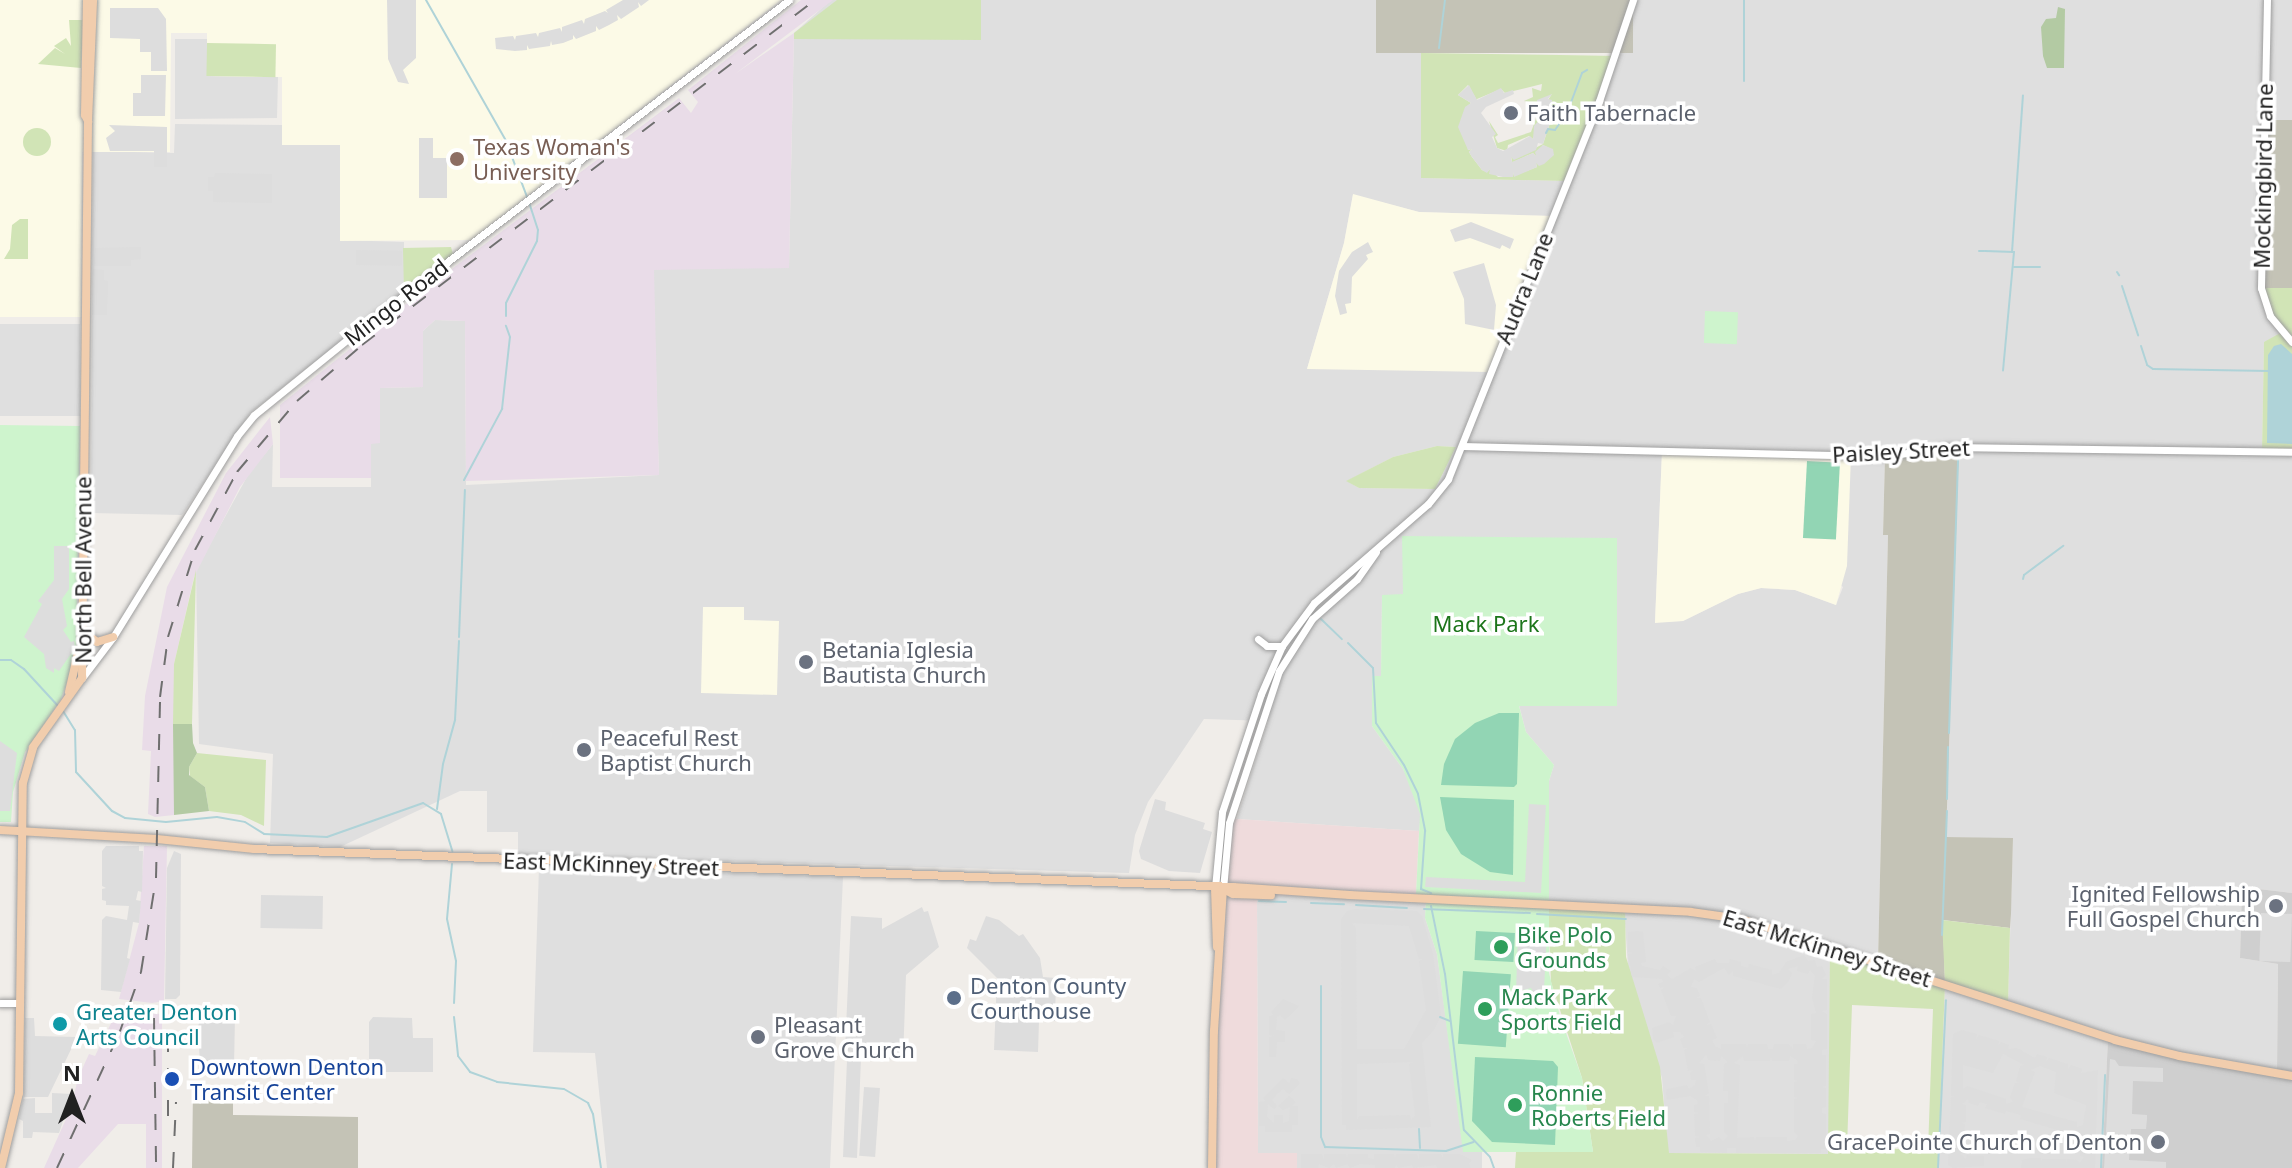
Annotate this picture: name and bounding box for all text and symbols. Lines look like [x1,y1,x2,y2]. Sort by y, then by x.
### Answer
street label: Mockingbird Lane [2248,83,2278,269]
place label: Faith Tabernacle [1527,100,1696,126]
marker: Faith Tabernacle [1502,104,1520,122]
place label: Texas Woman's University [473,133,630,184]
marker: Texas Woman's University [448,150,466,168]
street label: Audra Lane [1490,228,1558,348]
street label: Mingo Road [339,253,453,351]
street label: Paisley Street [1831,434,1971,468]
street label: North Bell Avenue [70,476,96,664]
park label: Mack Park [1433,611,1539,637]
place label: Betania Iglesia Bautista Church [822,636,986,688]
marker: Betania Iglesia Bautista Church [797,653,815,671]
place label: Peaceful Rest Baptist Church [600,724,752,776]
marker: Peaceful Rest Baptist Church [575,741,593,759]
street label: East McKinney Street [503,847,719,881]
place label: Ignited Fellowship Full Gospel Church [2067,880,2260,932]
marker: Ignited Fellowship Full Gospel Church [2267,897,2285,915]
street label: East McKinney Street [1720,904,1934,992]
place label: Bike Polo Grounds [1517,921,1612,972]
marker: Bike Polo Grounds [1492,938,1510,956]
place label: Denton County Courthouse [970,972,1126,1024]
place label: Mack Park Sports Field [1501,983,1622,1034]
marker: Denton County Courthouse [945,989,963,1007]
place label: Greater Denton Arts Council [76,998,237,1050]
marker: Mack Park Sports Field [1476,1000,1494,1018]
place label: Pleasant Grove Church [774,1011,915,1062]
marker: Greater Denton Arts Council [51,1015,69,1033]
marker: Pleasant Grove Church [749,1028,767,1046]
place label: Downtown Denton Transit Center [190,1053,384,1104]
north arrow [32,1056,112,1136]
text: N [63,1057,81,1087]
marker: Downtown Denton Transit Center [161,1068,183,1090]
place label: Ronnie Roberts Field [1531,1079,1666,1130]
marker: Ronnie Roberts Field [1506,1096,1524,1114]
place label: GracePointe Church of Denton [1827,1129,2142,1155]
marker: GracePointe Church of Denton [2149,1133,2167,1151]

